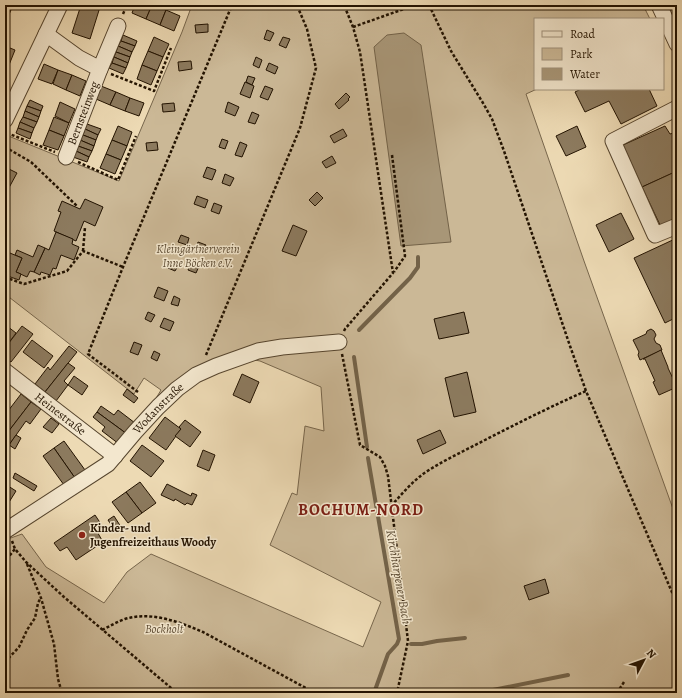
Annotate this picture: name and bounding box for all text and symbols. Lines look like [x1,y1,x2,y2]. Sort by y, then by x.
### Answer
legend [534,18,664,90]
text: Road [570,26,596,42]
text: Park [570,46,593,62]
text: Water [569,66,600,82]
street label: Bernsteinweg [64,79,102,147]
park label: Kleingärtnerverein Inne Böcken e.V. [156,241,240,271]
street label: Wodanstraße [129,379,187,438]
street label: Heinestraße [31,389,89,439]
district label: BOCHUM-NORD [298,499,424,521]
place label: Kinder- und Jugenfreizeithaus Woody [90,520,217,550]
water label: Kirchharpener Bach [382,528,416,626]
marker: Kinder- und Jugenfreizeithaus Woody [77,530,87,540]
park label: Bockholt [145,621,184,637]
north arrow [624,640,664,680]
text: N [643,646,659,662]

